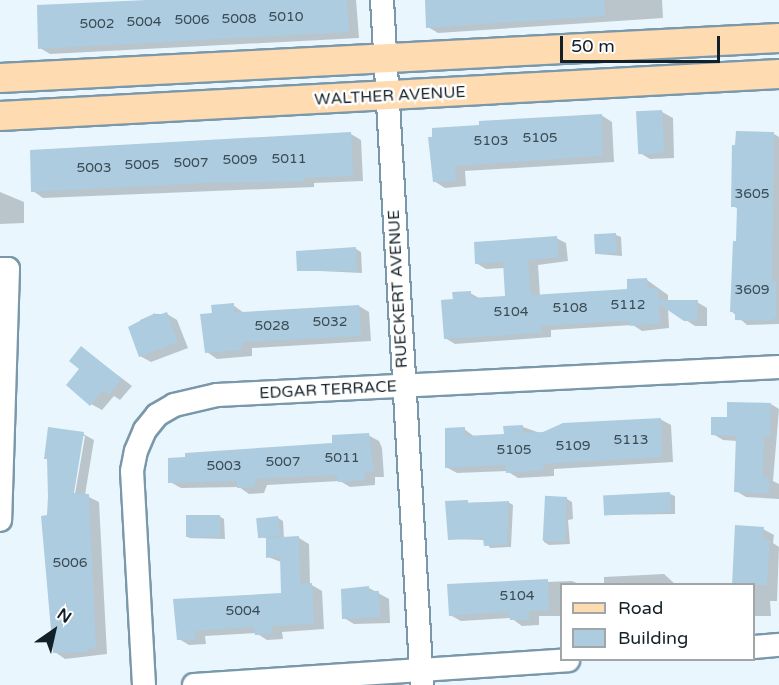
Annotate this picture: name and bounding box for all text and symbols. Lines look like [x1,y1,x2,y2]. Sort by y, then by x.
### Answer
house number: 5010 [268,9,304,25]
house number: 5008 [221,11,257,27]
house number: 5006 [174,12,210,28]
house number: 5004 [126,14,162,30]
house number: 5002 [79,16,115,32]
scale bar [563,24,724,62]
text: 50 m [571,35,615,57]
street label: WALTHER AVENUE [314,82,466,110]
house number: 5105 [522,130,558,146]
house number: 5103 [473,133,509,149]
house number: 5011 [271,151,307,167]
house number: 5009 [222,152,258,168]
house number: 5007 [173,155,209,171]
house number: 5005 [124,157,160,173]
house number: 5003 [76,160,112,176]
house number: 3605 [734,186,770,202]
street label: RUECKERT AVENUE [384,209,412,369]
house number: 3609 [734,282,770,298]
house number: 5112 [610,297,646,313]
house number: 5108 [552,300,588,316]
house number: 5104 [493,304,529,320]
house number: 5032 [312,314,348,330]
house number: 5028 [254,318,290,334]
street label: EDGAR TERRACE [259,377,397,403]
house number: 5113 [613,432,649,448]
house number: 5109 [555,438,591,454]
house number: 5105 [496,442,532,458]
house number: 5011 [324,450,360,466]
house number: 5007 [265,454,301,470]
house number: 5003 [206,458,242,474]
house number: 5006 [52,555,88,571]
legend [560,583,755,661]
house number: 5104 [499,588,535,604]
text: Road [618,597,663,619]
north arrow [24,601,84,661]
house number: 5004 [225,603,261,619]
text: N [53,604,75,628]
text: Building [618,627,688,649]

